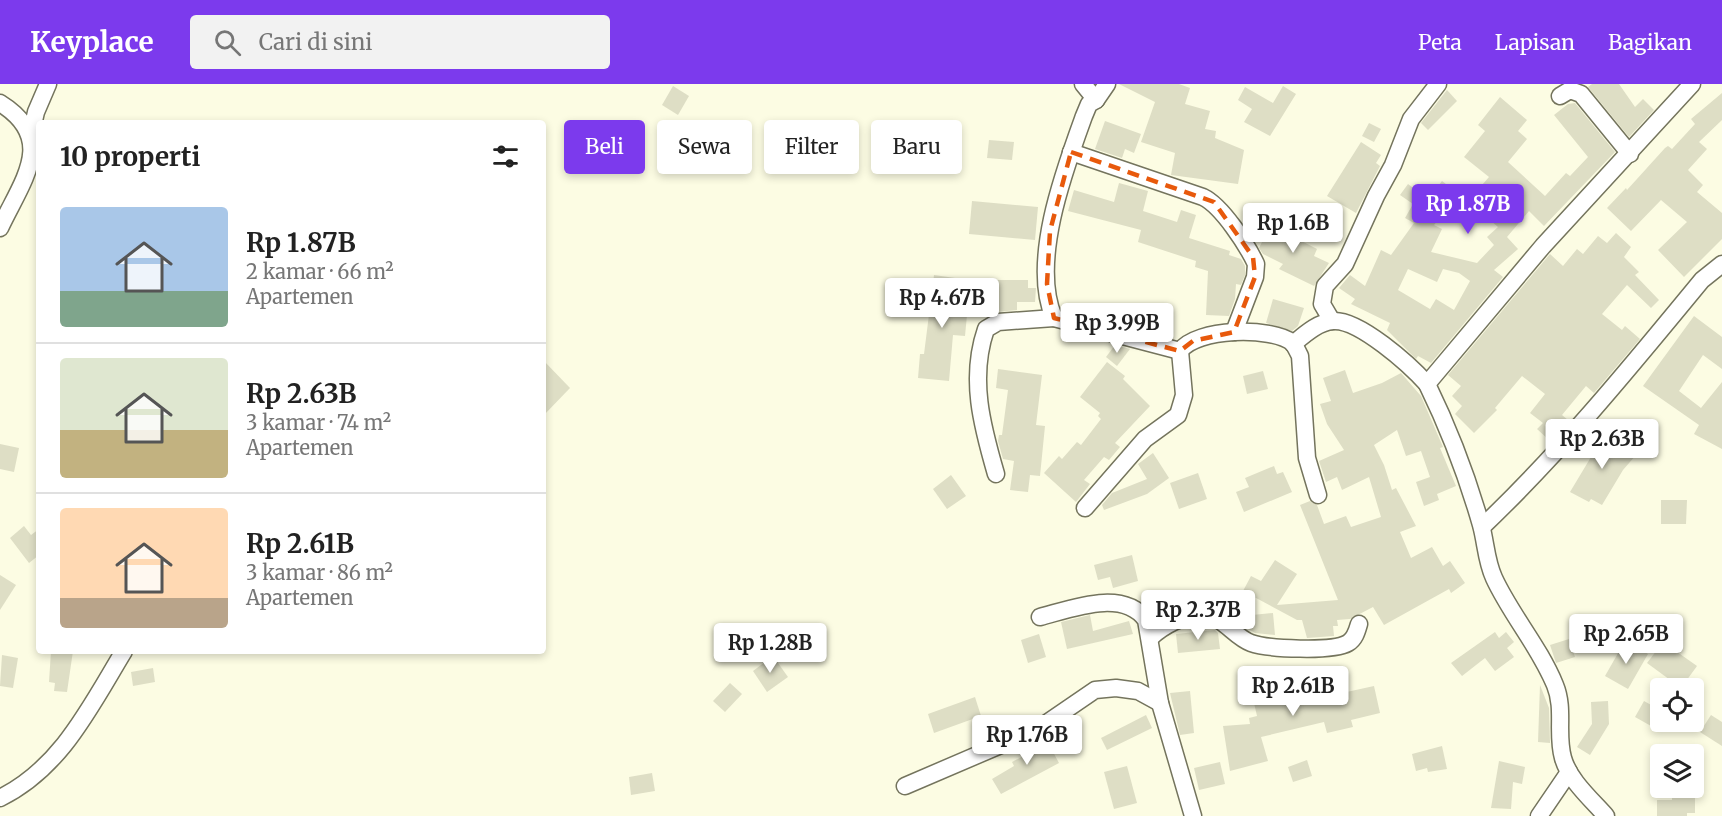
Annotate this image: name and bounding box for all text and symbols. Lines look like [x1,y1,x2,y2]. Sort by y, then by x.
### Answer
search box [190,15,610,69]
text: Keyplace [30,24,154,60]
icon: search [211,26,244,59]
text: Cari di sini [259,28,372,56]
text: Peta [1418,29,1462,56]
text: Lapisan [1495,29,1575,56]
text: Bagikan [1608,29,1692,56]
chip: Beli [564,120,645,174]
chip: Sewa [657,120,752,174]
chip: Filter [764,120,859,174]
chip: Baru [871,120,962,174]
text: 10 properti [60,140,200,173]
icon: filters [489,140,522,173]
pin: Rp 1.87B [1406,184,1530,235]
text: Rp 1.87B [1426,191,1510,216]
pin: Rp 1.6B [1238,203,1348,254]
text: Rp 1.6B [1257,210,1329,235]
text: Rp 1.87B [246,226,356,259]
icon: home [108,231,180,303]
text: 2 kamar · 66 m² [246,259,394,284]
pin: Rp 4.67B [880,278,1004,329]
text: Apartemen [246,284,353,309]
text: Rp 4.67B [899,285,985,310]
pin: Rp 3.99B [1055,303,1179,354]
text: Rp 3.99B [1074,310,1160,335]
text: Rp 2.63B [246,377,356,410]
icon: home [108,382,180,454]
text: 3 kamar · 74 m² [246,410,391,435]
pin: Rp 2.63B [1540,419,1664,470]
text: Rp 2.63B [1560,426,1644,451]
text: Apartemen [246,435,353,460]
text: Rp 2.61B [246,527,354,560]
icon: home [108,532,180,604]
text: 3 kamar · 86 m² [246,560,393,585]
text: Apartemen [246,585,353,610]
pin: Rp 2.37B [1136,590,1260,641]
text: Rp 2.37B [1155,597,1241,622]
pin: Rp 2.65B [1564,614,1688,665]
text: Rp 2.65B [1583,621,1669,646]
pin: Rp 1.28B [708,623,832,674]
text: Rp 1.28B [728,630,812,655]
pin: Rp 2.61B [1231,666,1355,717]
text: Rp 2.61B [1252,673,1334,698]
map controls [1650,678,1704,798]
button: locate [1650,678,1704,732]
pin: Rp 1.76B [965,715,1089,766]
text: Rp 1.76B [986,722,1068,747]
button: layers [1650,744,1704,798]

